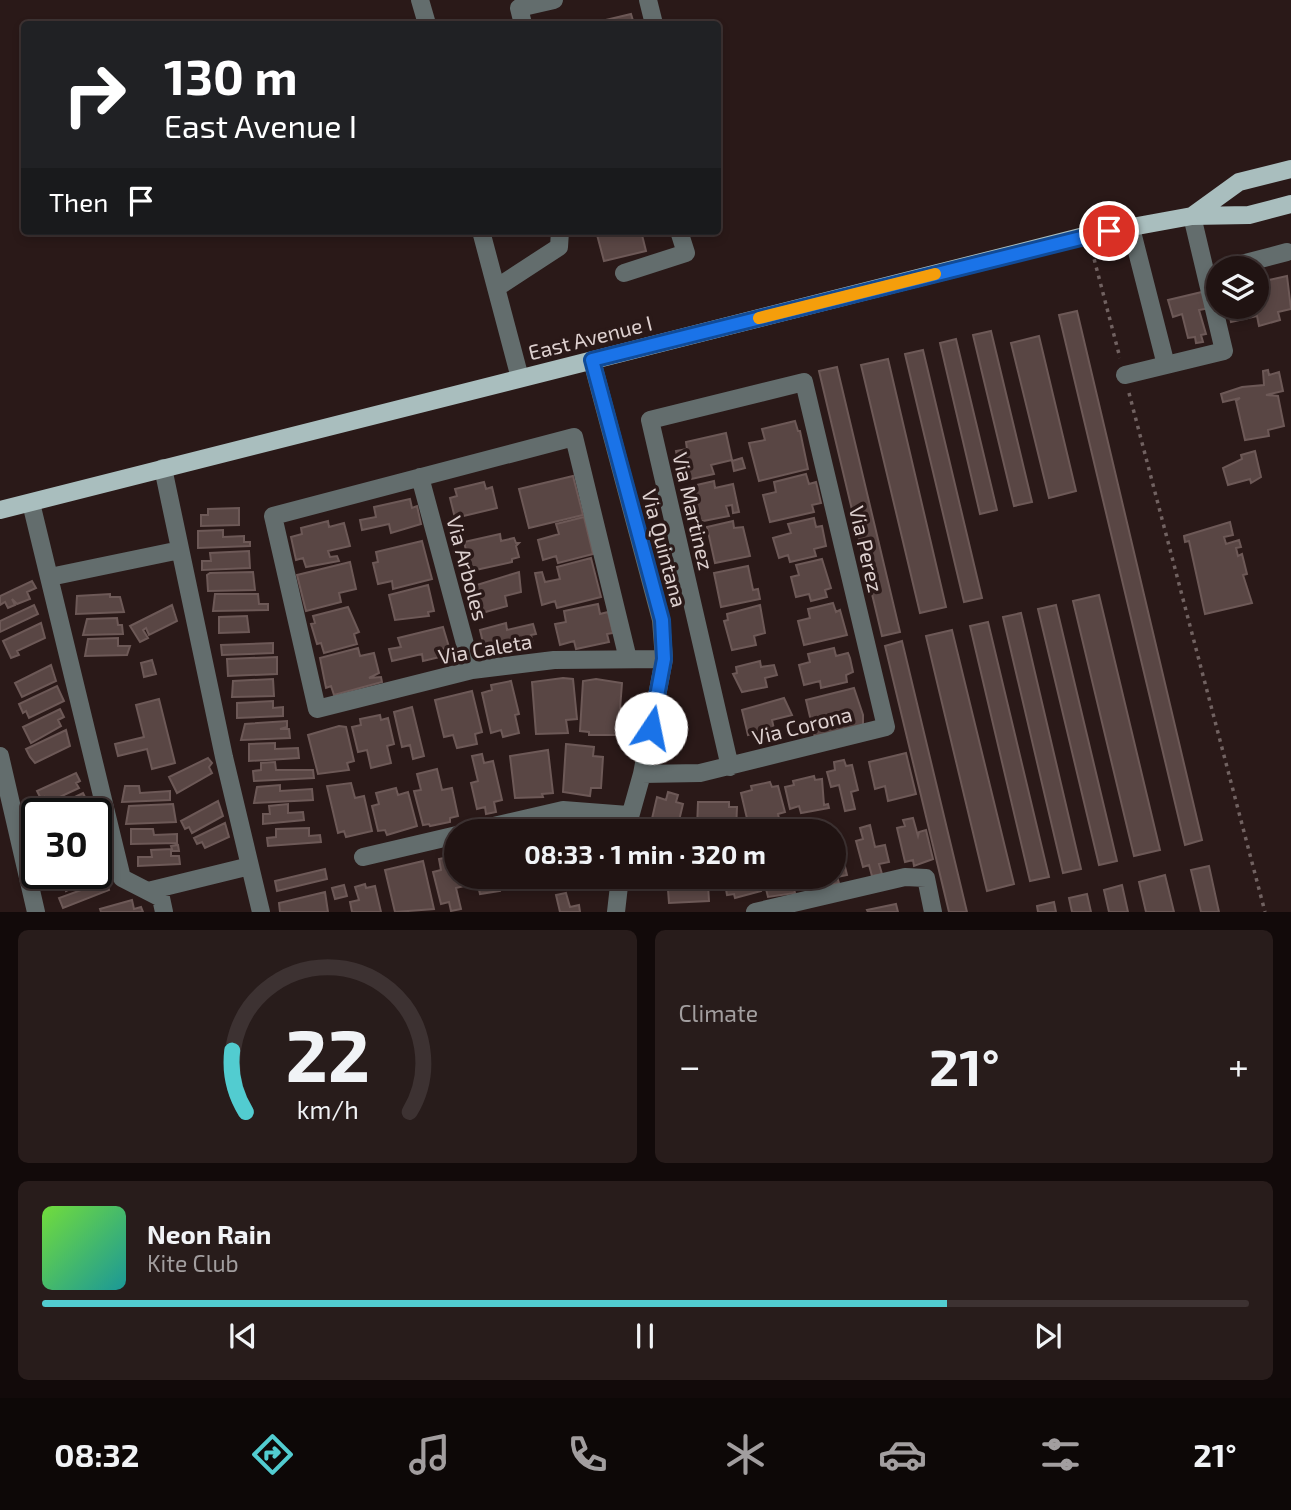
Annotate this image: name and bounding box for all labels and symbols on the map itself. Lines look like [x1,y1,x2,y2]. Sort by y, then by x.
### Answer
pin [1079,201,1139,261]
street label: East Avenue I [526,310,654,364]
street label: Via Martinez [668,450,720,572]
street label: Via Quintana [636,486,693,610]
street label: Via Perez [845,503,889,595]
street label: Via Arboles [442,513,494,623]
street label: Via Caleta [436,627,534,669]
position arrow [614,691,688,765]
street label: Via Corona [750,701,854,749]
speed limit sign: 30 [21,798,112,889]

